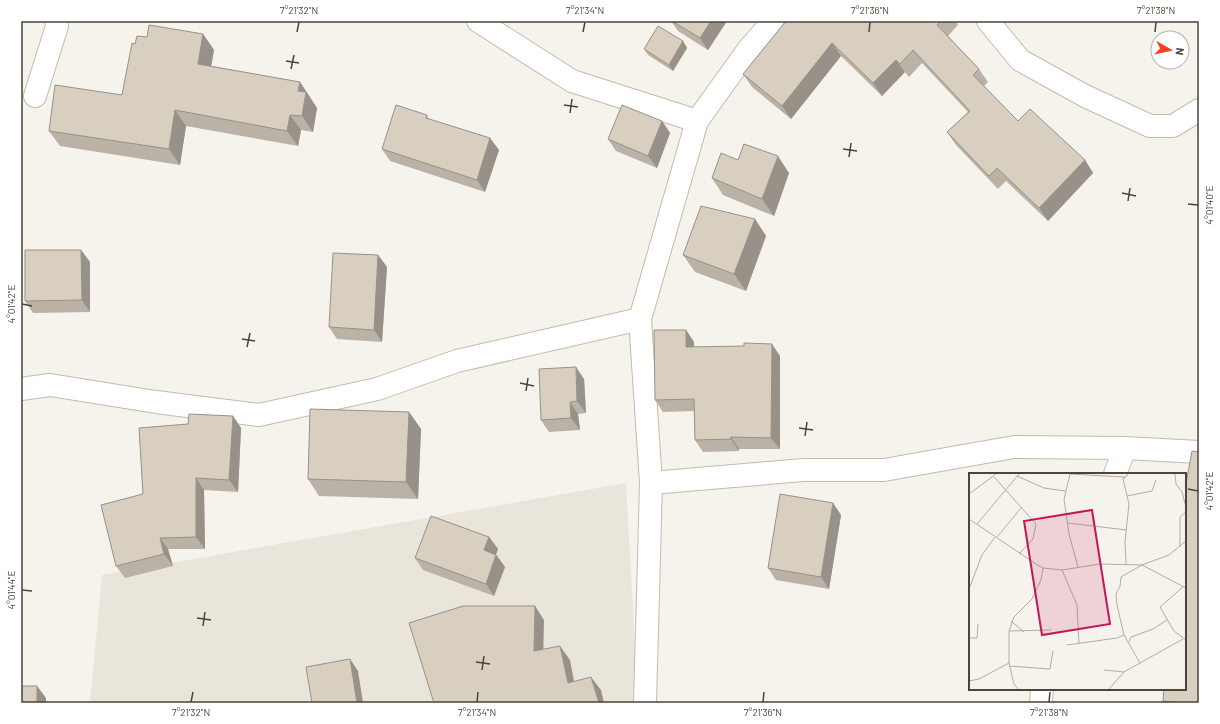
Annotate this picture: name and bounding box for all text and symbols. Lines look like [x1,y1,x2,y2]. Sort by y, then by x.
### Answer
text: 7°21'32"N [280,4,318,16]
text: 7°21'34"N [566,4,604,16]
text: 7°21'36"N [851,4,889,16]
text: 7°21'38"N [1137,4,1175,16]
north arrow [1150,30,1190,70]
text: N [1173,47,1187,56]
text: 4°01'40"E [1203,185,1215,225]
text: 4°01'42"E [5,285,17,323]
text: 4°01'42"E [1203,472,1215,510]
inset map [969,473,1186,690]
text: 4°01'44"E [5,571,17,609]
text: 7°21'32"N [172,706,210,718]
text: 7°21'34"N [458,706,496,718]
text: 7°21'36"N [744,706,782,718]
text: 7°21'38"N [1030,706,1068,718]

